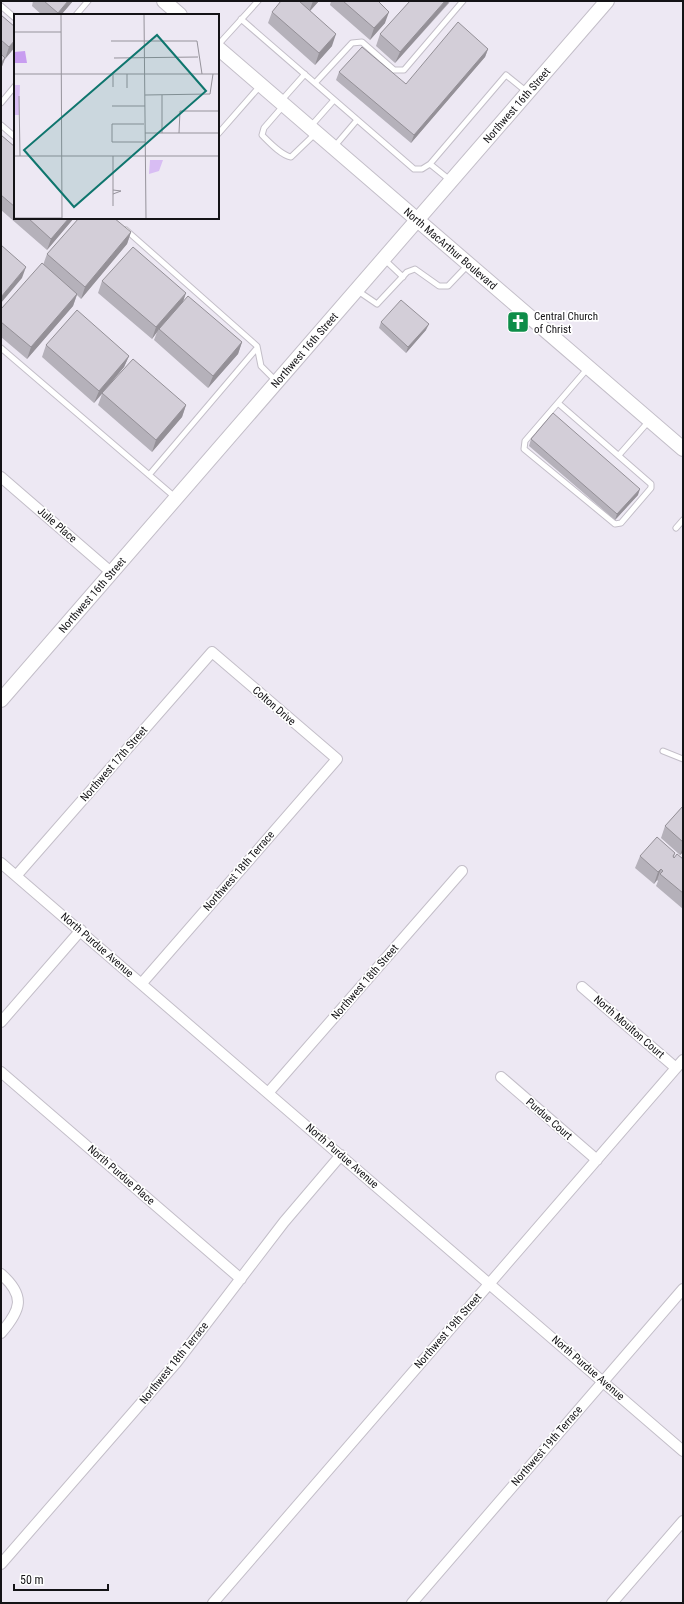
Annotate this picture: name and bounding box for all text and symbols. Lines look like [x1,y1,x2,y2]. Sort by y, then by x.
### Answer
inset map [14,14,219,219]
street label: Northwest 16th Street [480,65,553,146]
street label: North MacArthur Boulevard [401,205,500,292]
church icon: Central Church of Christ [505,309,531,335]
street label: Northwest 16th Street [268,310,340,391]
place label: Central Church of Christ [534,310,598,336]
street label: Julie Place [35,505,79,545]
street label: Northwest 16th Street [56,555,128,635]
street label: Colton Drive [250,684,298,728]
street label: Northwest 17th Street [78,724,150,804]
street label: Northwest 18th Terrace [201,828,277,914]
street label: North Purdue Avenue [58,910,136,980]
street label: Northwest 18th Street [329,942,401,1022]
street label: North Moulton Court [591,993,667,1061]
street label: Purdue Court [523,1095,575,1143]
street label: North Purdue Avenue [303,1121,381,1191]
street label: North Purdue Place [85,1142,157,1208]
street label: Northwest 19th Street [412,1291,484,1371]
street label: Northwest 18th Terrace [137,1319,211,1407]
street label: North Purdue Avenue [549,1333,627,1403]
street label: Northwest 19th Terrace [509,1403,585,1489]
scale bar [14,1566,108,1592]
text: 50 m [20,1573,44,1587]

